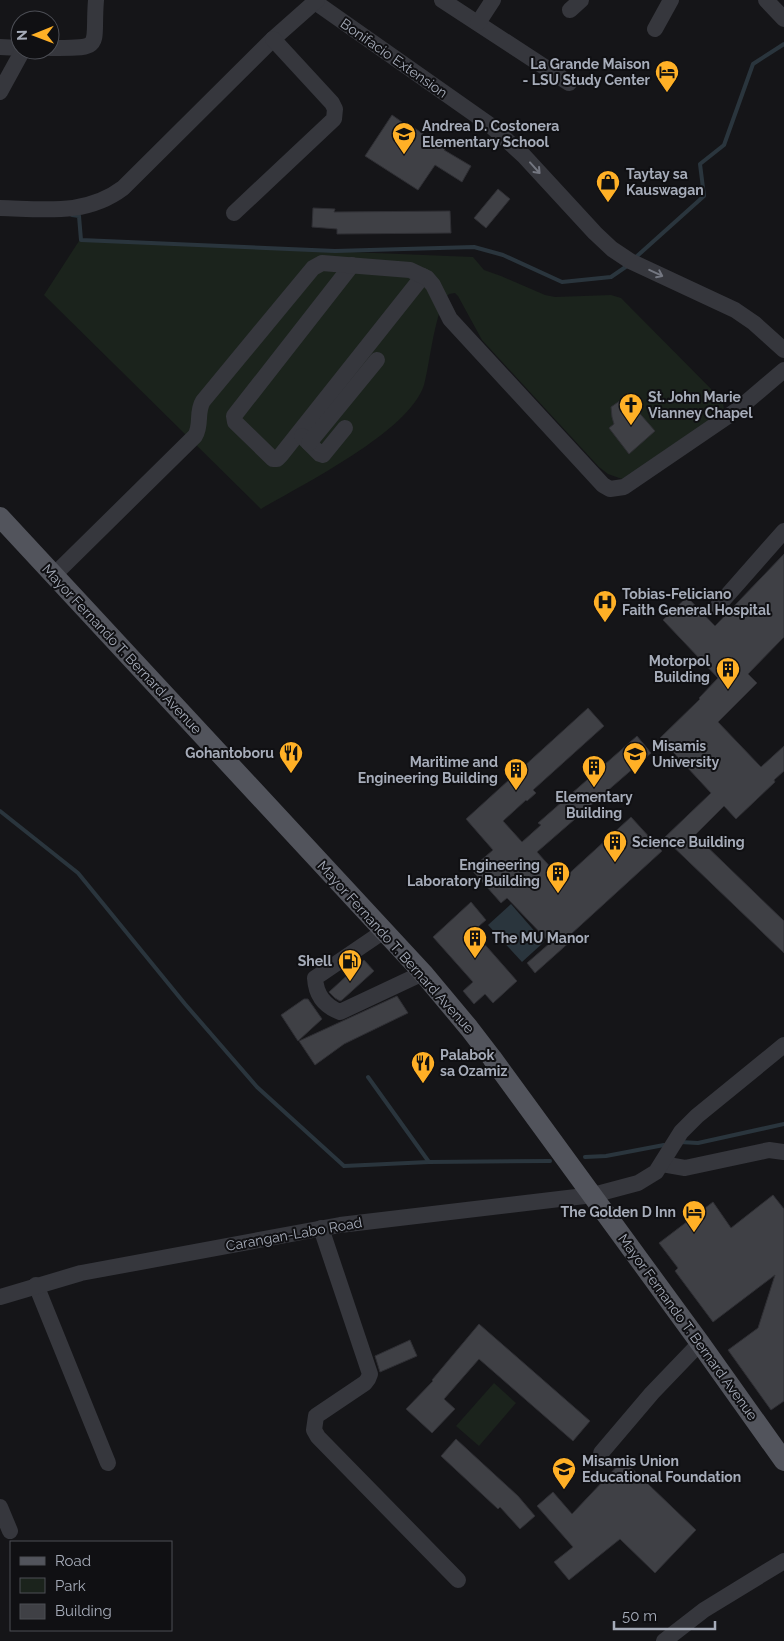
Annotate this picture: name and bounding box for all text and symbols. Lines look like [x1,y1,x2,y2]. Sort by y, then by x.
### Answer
north arrow [10,10,60,60]
street label: Bonifacio Extension [338,15,450,101]
text: N [14,30,30,41]
place label: La Grande Maison - LSU Study Center [523,56,651,88]
hotel icon: La Grande Maison - LSU Study Center [654,59,680,93]
place label: Andrea D. Costonera Elementary School [422,118,559,150]
school or university icon: Andrea D. Costonera Elementary School [391,121,417,155]
one-way arrow [529,161,541,174]
place label: Taytay sa Kauswagan [626,166,704,198]
shop icon: Taytay sa Kauswagan [595,169,621,203]
one-way arrow [649,268,664,278]
place label: St. John Marie Vianney Chapel [648,389,753,421]
church icon: St. John Marie Vianney Chapel [618,392,644,426]
street label: Mayor Fernando T. Bernard Avenue [39,561,205,737]
place label: Tobias-Feliciano Faith General Hospital [622,586,771,618]
hospital icon: Tobias-Feliciano Faith General Hospital [592,589,618,623]
place label: Motorpol Building [649,653,711,685]
building icon: Motorpol Building [715,656,741,690]
place label: Misamis University [652,738,719,770]
restaurant icon: Gohantoboru [278,740,304,774]
school or university icon: Misamis University [622,741,648,775]
place label: Gohantoboru [185,745,274,761]
place label: Maritime and Engineering Building [358,754,498,786]
building icon: Elementary Building [581,754,607,788]
building icon: Maritime and Engineering Building [503,757,529,791]
place label: Elementary Building [555,789,633,821]
building icon: Science Building [602,829,628,863]
place label: Science Building [632,834,745,850]
place label: Engineering Laboratory Building [407,857,540,889]
street label: Mayor Fernando T. Bernard Avenue [314,858,478,1036]
building icon: Engineering Laboratory Building [545,860,571,894]
building icon: The MU Manor [462,925,488,959]
place label: The MU Manor [492,930,590,946]
fuel station icon: Shell [337,948,363,982]
place label: Shell [298,953,333,969]
place label: Palabok sa Ozamiz [440,1047,507,1079]
restaurant icon: Palabok sa Ozamiz [410,1050,436,1084]
hotel icon: The Golden D Inn [681,1199,707,1233]
place label: The Golden D Inn [561,1204,676,1220]
street label: Carangan-Labo Road [225,1214,363,1254]
street label: Mayor Fernando T. Bernard Avenue [615,1231,761,1423]
place label: Misamis Union Educational Foundation [582,1453,741,1485]
school or university icon: Misamis Union Educational Foundation [551,1456,577,1490]
legend [10,1541,172,1631]
text: Road [55,1552,91,1570]
text: Park [55,1577,86,1595]
scale bar [614,1598,715,1630]
text: Building [55,1602,112,1620]
text: 50 m [622,1607,657,1625]

